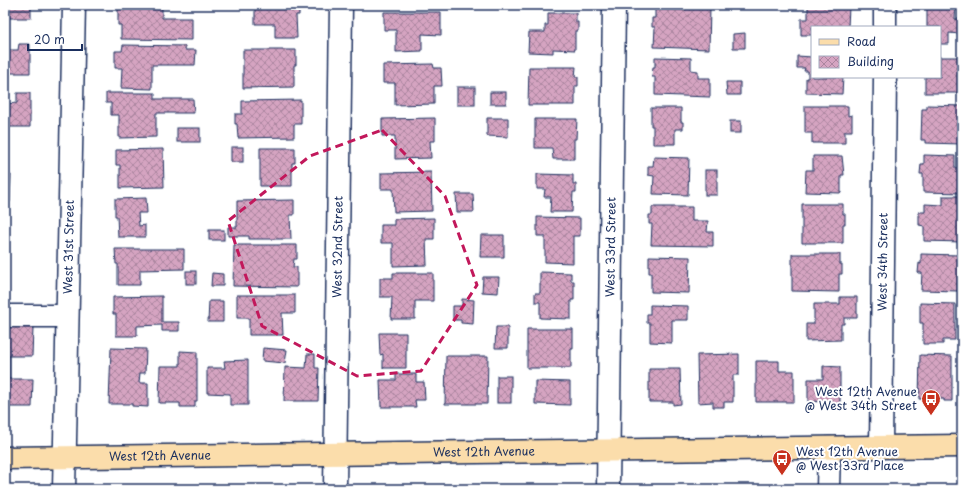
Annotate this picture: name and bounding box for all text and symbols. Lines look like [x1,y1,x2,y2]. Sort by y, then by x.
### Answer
scale bar [28,26,82,52]
legend [811,26,941,78]
text: 20 m [34,30,65,48]
text: Road [847,32,876,50]
text: Building [847,52,894,70]
street label: West 32nd Street [327,196,347,298]
street label: West 33rd Street [600,197,620,297]
street label: West 31st Street [58,199,78,294]
street label: West 34th Street [872,213,892,311]
place label: West 12th Avenue @ West 34th Street [805,382,917,414]
bus stop icon: West 12th Avenue @ West 34th Street [920,388,942,416]
street label: West 12th Avenue [433,441,536,461]
place label: West 12th Avenue @ West 33rd Place [796,442,905,474]
street label: West 12th Avenue [109,445,212,465]
bus stop icon: West 12th Avenue @ West 33rd Place [771,448,793,476]

